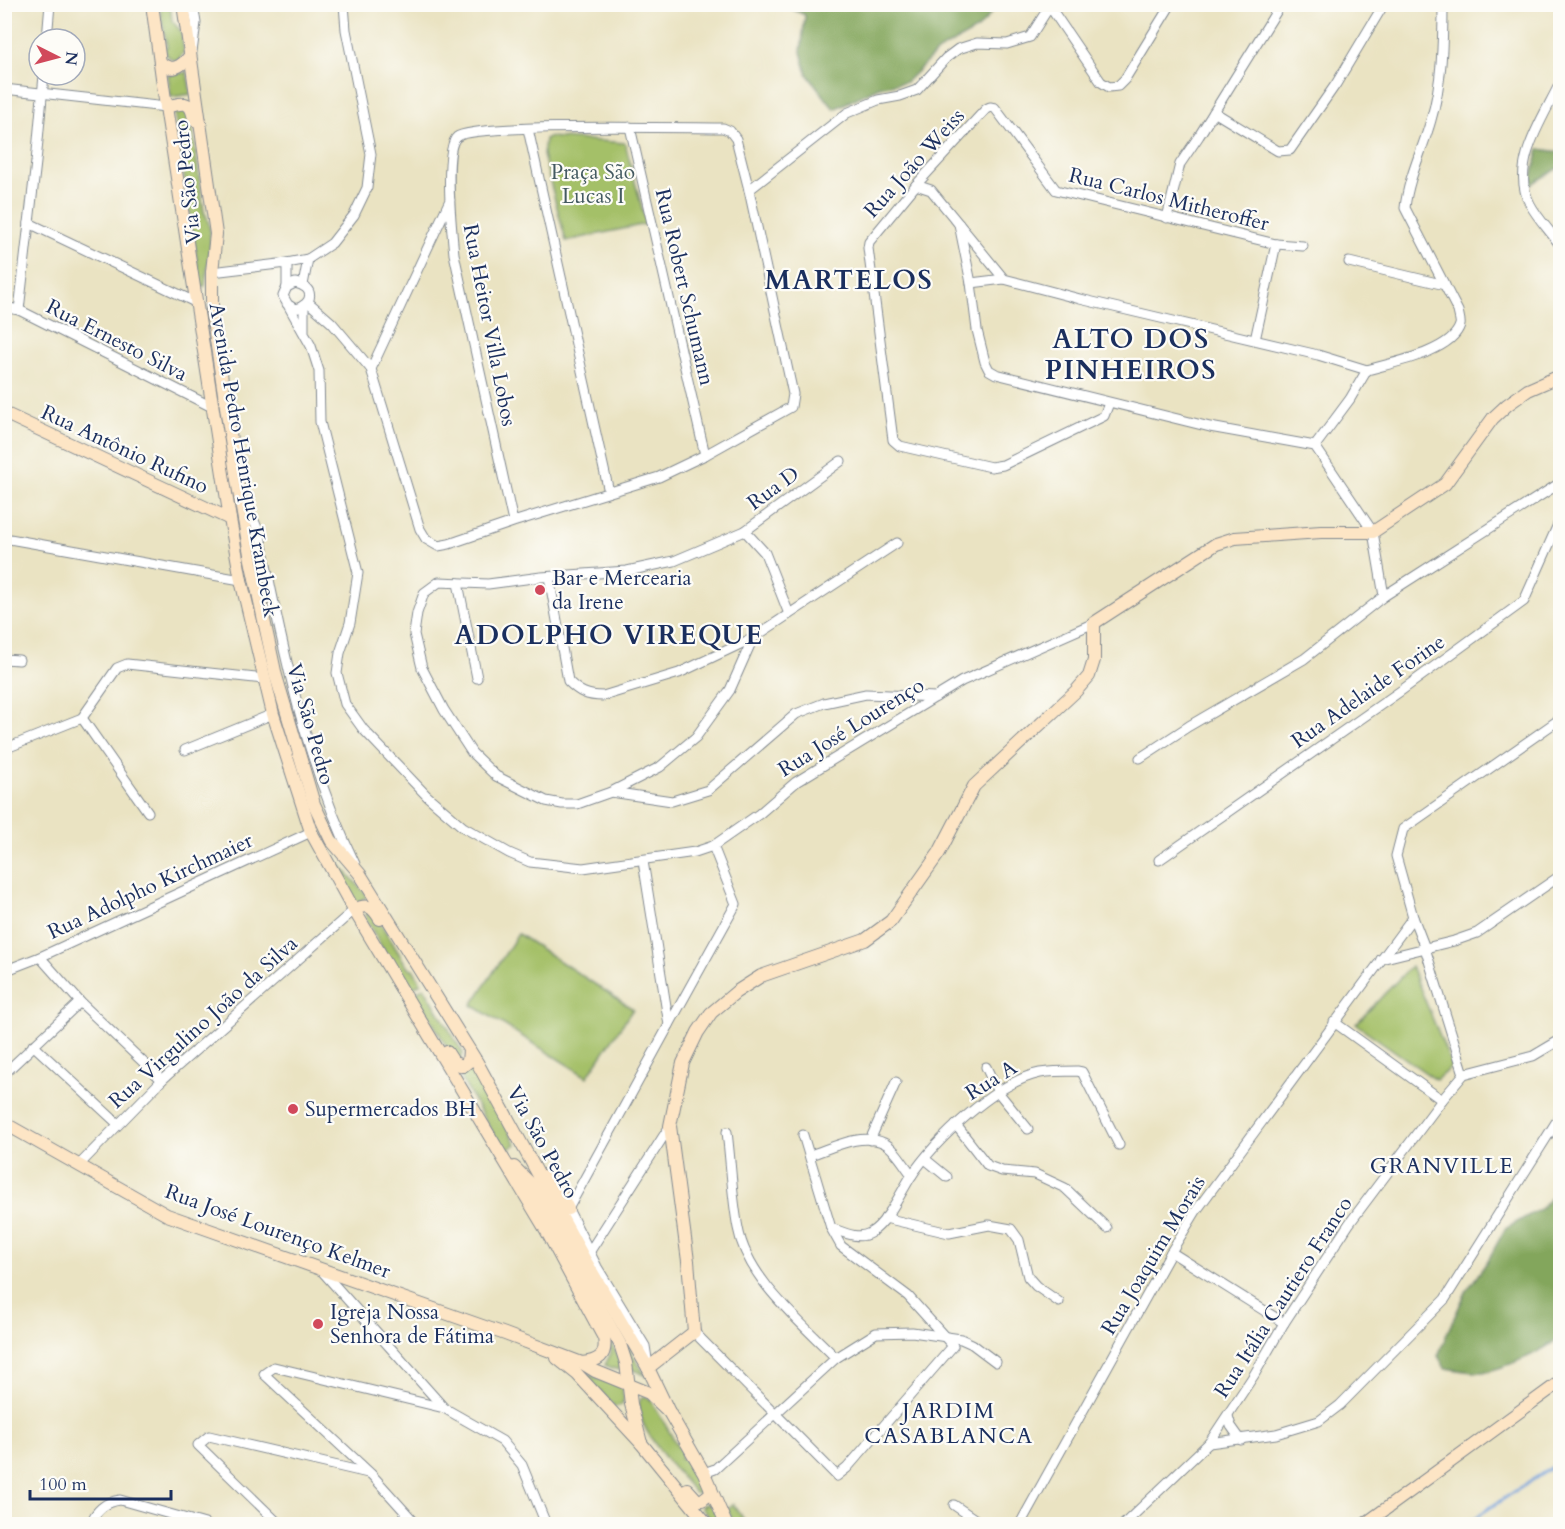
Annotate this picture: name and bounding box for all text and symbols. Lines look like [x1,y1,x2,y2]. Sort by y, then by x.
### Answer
north arrow [27,27,87,87]
text: N [59,50,83,67]
street label: Rua João Weiss [857,102,971,224]
street label: Via São Pedro [167,118,208,246]
park label: Praça São Lucas I [551,158,635,211]
street label: Rua Carlos Mitheroffer [1066,161,1272,238]
street label: Rua Robert Schumann [648,186,721,388]
street label: Rua Heitor Villa Lobos [456,221,523,429]
district label: MARTELOS [765,262,933,299]
street label: Rua Ernesto Silva [41,292,192,389]
street label: Avenida Pedro Henrique Krambeck [202,301,286,620]
district label: ALTO DOS PINHEIROS [1045,321,1217,389]
street label: Rua Antônio Rufino [36,398,213,501]
street label: Rua D [741,460,805,517]
place label: Bar e Mercearia da Irene [552,564,692,617]
marker: Bar e Mercearia da Irene [533,583,547,597]
district label: ADOLPHO VIREQUE [454,617,764,654]
street label: Rua Adelaide Forine [1286,627,1451,755]
street label: Via São Pedro [279,660,342,788]
street label: Rua José Lourenço [773,671,930,784]
street label: Rua Adolpho Kirchmaier [43,826,258,947]
street label: Rua Virgulino João da Silva [103,930,304,1115]
street label: Rua A [960,1053,1023,1107]
street label: Via São Pedro [500,1081,586,1204]
place label: Supermercados BH [305,1095,476,1124]
marker: Supermercados BH [286,1102,300,1116]
district label: GRANVILLE [1370,1151,1514,1181]
street label: Rua Joaquim Morais [1094,1170,1213,1340]
street label: Rua José Lourenço Kelmer [161,1177,395,1286]
street label: Rua Itália Cautiero Franco [1207,1191,1359,1404]
place label: Igreja Nossa Senhora de Fátima [330,1298,494,1351]
marker: Igreja Nossa Senhora de Fátima [311,1317,325,1331]
district label: JARDIM CASABLANCA [864,1396,1034,1451]
scale bar [30,1463,171,1501]
text: 100 m [39,1472,87,1497]

